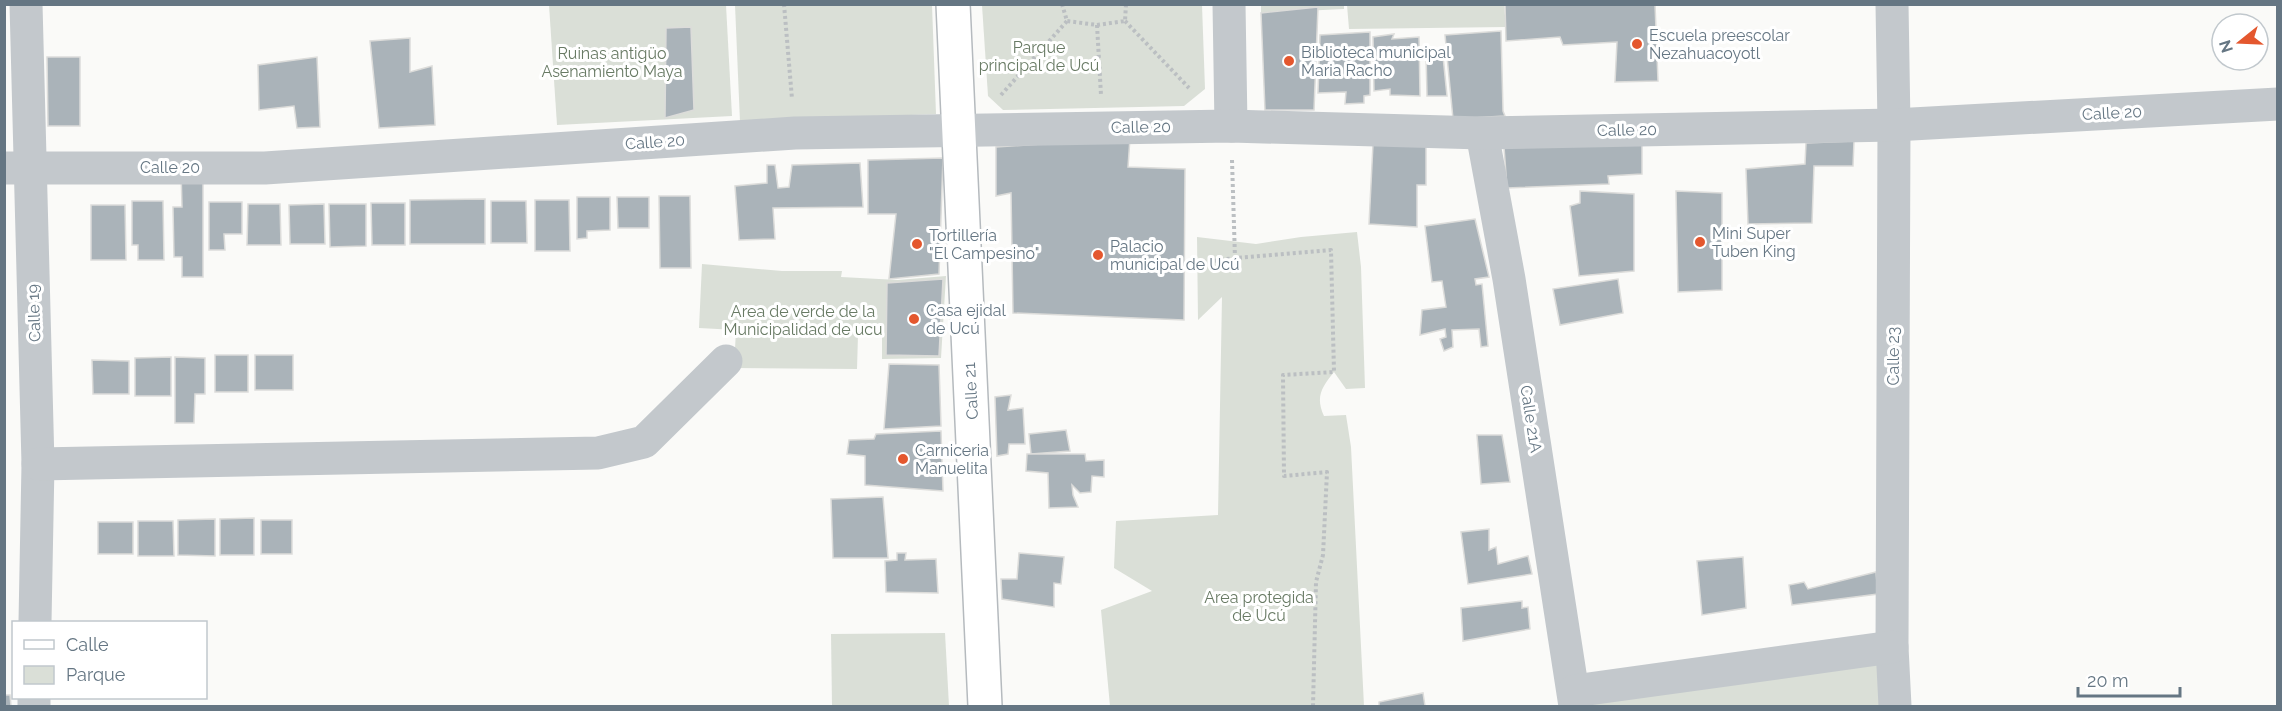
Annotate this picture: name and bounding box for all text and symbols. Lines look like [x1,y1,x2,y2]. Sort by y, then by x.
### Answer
north arrow [2210,12,2270,72]
place label: Escuela preescolar Nezahuacoyotl [1649,26,1790,63]
marker: Escuela preescolar Nezahuacoyotl [1630,37,1644,51]
park label: Parque principal de Ucú [979,38,1099,75]
text: N [2215,38,2237,55]
place label: Biblioteca municipal Maria Racho [1301,43,1451,80]
park label: Ruinas antigüo Asenamiento Maya [541,44,683,81]
marker: Biblioteca municipal Maria Racho [1282,54,1296,68]
street label: Calle 20 [2082,102,2142,124]
street label: Calle 20 [1111,117,1171,137]
street label: Calle 20 [1597,120,1657,140]
street label: Calle 20 [624,130,686,154]
street label: Calle 20 [140,158,200,177]
place label: Mini Super Tuben King [1712,224,1796,261]
place label: Tortillería "El Campesino" [929,226,1040,263]
marker: Mini Super Tuben King [1693,235,1707,249]
marker: Tortillería "El Campesino" [910,237,924,251]
place label: Palacio municipal de Ucú [1110,237,1239,274]
marker: Palacio municipal de Ucú [1091,248,1105,262]
street label: Calle 19 [23,284,45,342]
place label: Casa ejidal de Ucú [926,301,1006,338]
park label: Area de verde de la Municipalidad de ucu [724,302,882,339]
marker: Casa ejidal de Ucú [907,312,921,326]
street label: Calle 23 [1884,327,1903,385]
street label: Calle 21 [960,362,982,420]
street label: Calle 21A [1516,384,1546,454]
place label: Carniceria Manuelita [915,441,989,478]
marker: Carniceria Manuelita [896,452,910,466]
park label: Area protegida de Ucú [1204,588,1314,625]
legend [12,621,207,699]
text: Calle [66,634,109,655]
scale bar [2078,660,2180,698]
text: Parque [66,664,126,685]
text: 20 m [2087,670,2129,691]

